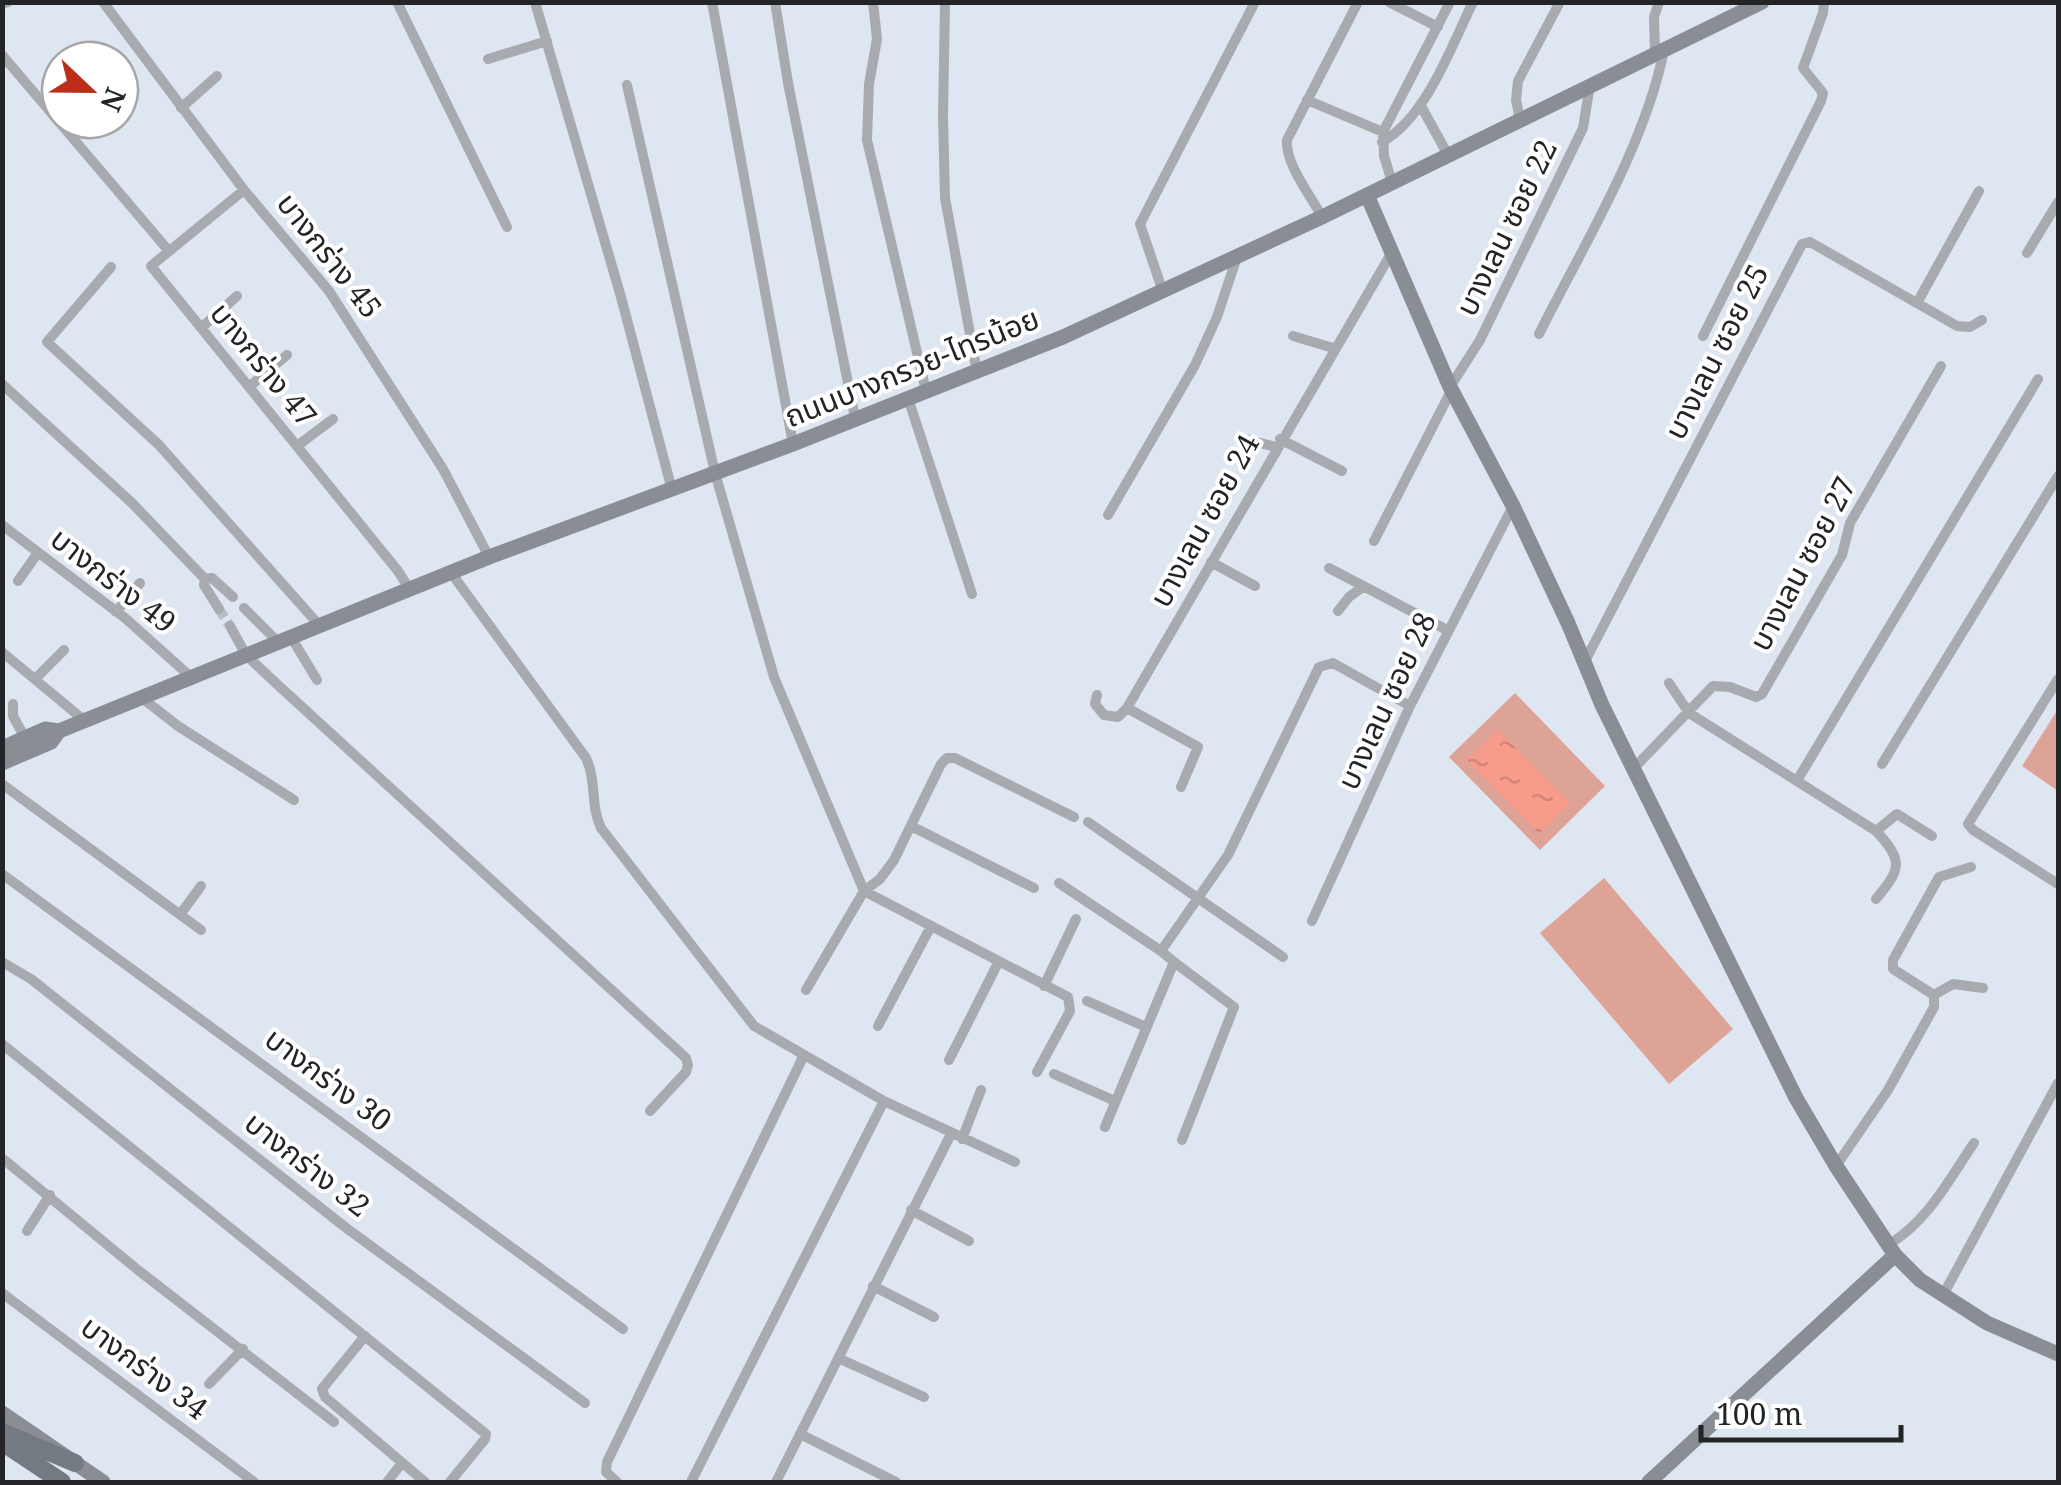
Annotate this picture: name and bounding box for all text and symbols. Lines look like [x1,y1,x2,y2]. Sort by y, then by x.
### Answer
north arrow [40,40,140,140]
text: N [92,82,136,117]
street label: บางเลน ซอย 22 [1445,132,1566,322]
street label: บางกร่าง 45 [268,184,392,326]
street label: บางเลน ซอย 25 [1654,257,1777,446]
street label: บางกร่าง 47 [201,293,327,435]
street label: ถนนบางกรวย-ไทรน้อย [778,297,1045,436]
street label: บางเลน ซอย 24 [1139,426,1268,614]
street label: บางเลน ซอย 27 [1739,469,1865,657]
street label: บางกร่าง 49 [43,518,185,642]
street label: บางเลน ซอย 28 [1327,605,1445,796]
street label: บางกร่าง 30 [257,1018,401,1140]
street label: บางกร่าง 32 [237,1102,379,1226]
street label: บางกร่าง 34 [73,1306,217,1428]
scale bar [1701,1380,1901,1442]
text: 100 m [1716,1393,1802,1434]

